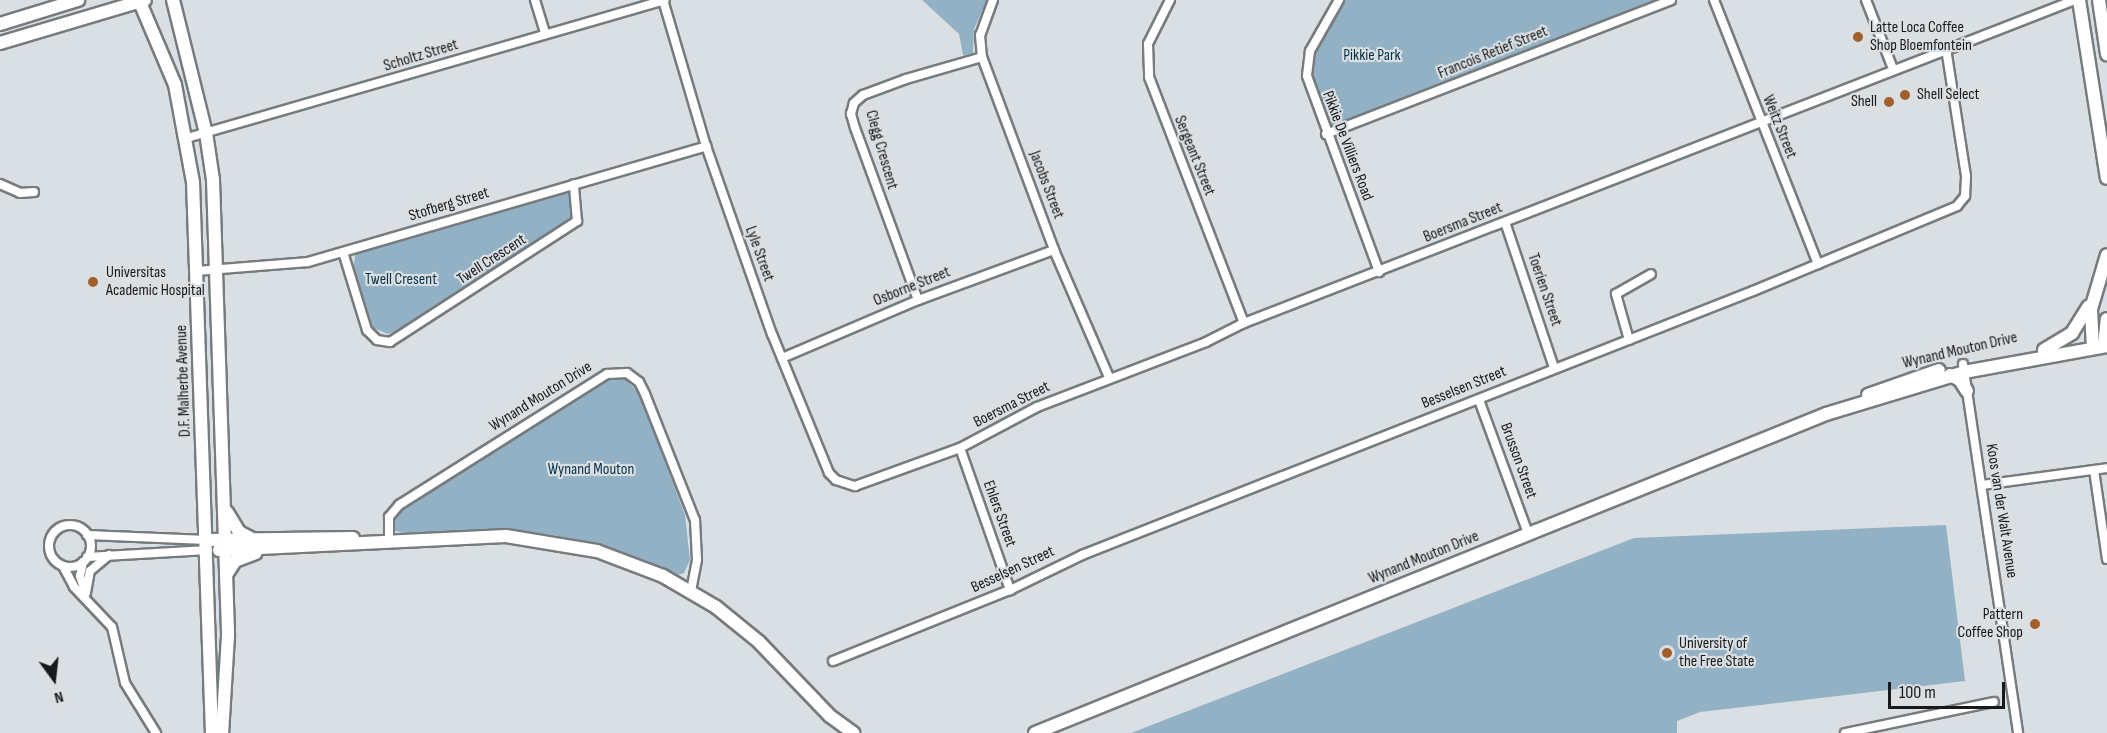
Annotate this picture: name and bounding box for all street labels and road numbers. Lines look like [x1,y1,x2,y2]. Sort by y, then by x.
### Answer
street label: Francois Retief Street [1435,22,1551,84]
street label: Scholtz Street [381,36,461,76]
street label: Pikkie De Villiers Road [1317,88,1377,204]
street label: Weitz Street [1758,93,1800,161]
street label: Clegg Crescent [861,108,901,192]
street label: Sergeant Street [1169,113,1219,199]
street label: Jacobs Street [1024,148,1068,222]
street label: Stofberg Street [407,184,491,226]
street label: Boersma Street [1421,199,1505,247]
street label: Lyle Street [740,224,778,284]
street label: Twell Crescent [454,231,530,289]
street label: Toerien Street [1523,251,1565,329]
street label: Osborne Street [871,263,953,311]
street label: D.F. Malherbe Avenue [172,325,196,437]
street label: Wynand Mouton Drive [1901,328,2019,374]
street label: Wynand Mouton Drive [486,358,596,436]
street label: Besselsen Street [1419,362,1509,414]
street label: Boersma Street [971,378,1053,432]
street label: Brusson Street [1495,420,1541,502]
street label: Koos van der Walt Avenue [1981,442,2021,580]
street label: Ehlers Street [978,478,1020,550]
street label: Wynand Mouton Drive [1366,527,1482,589]
street label: Besselsen Street [968,542,1058,598]

